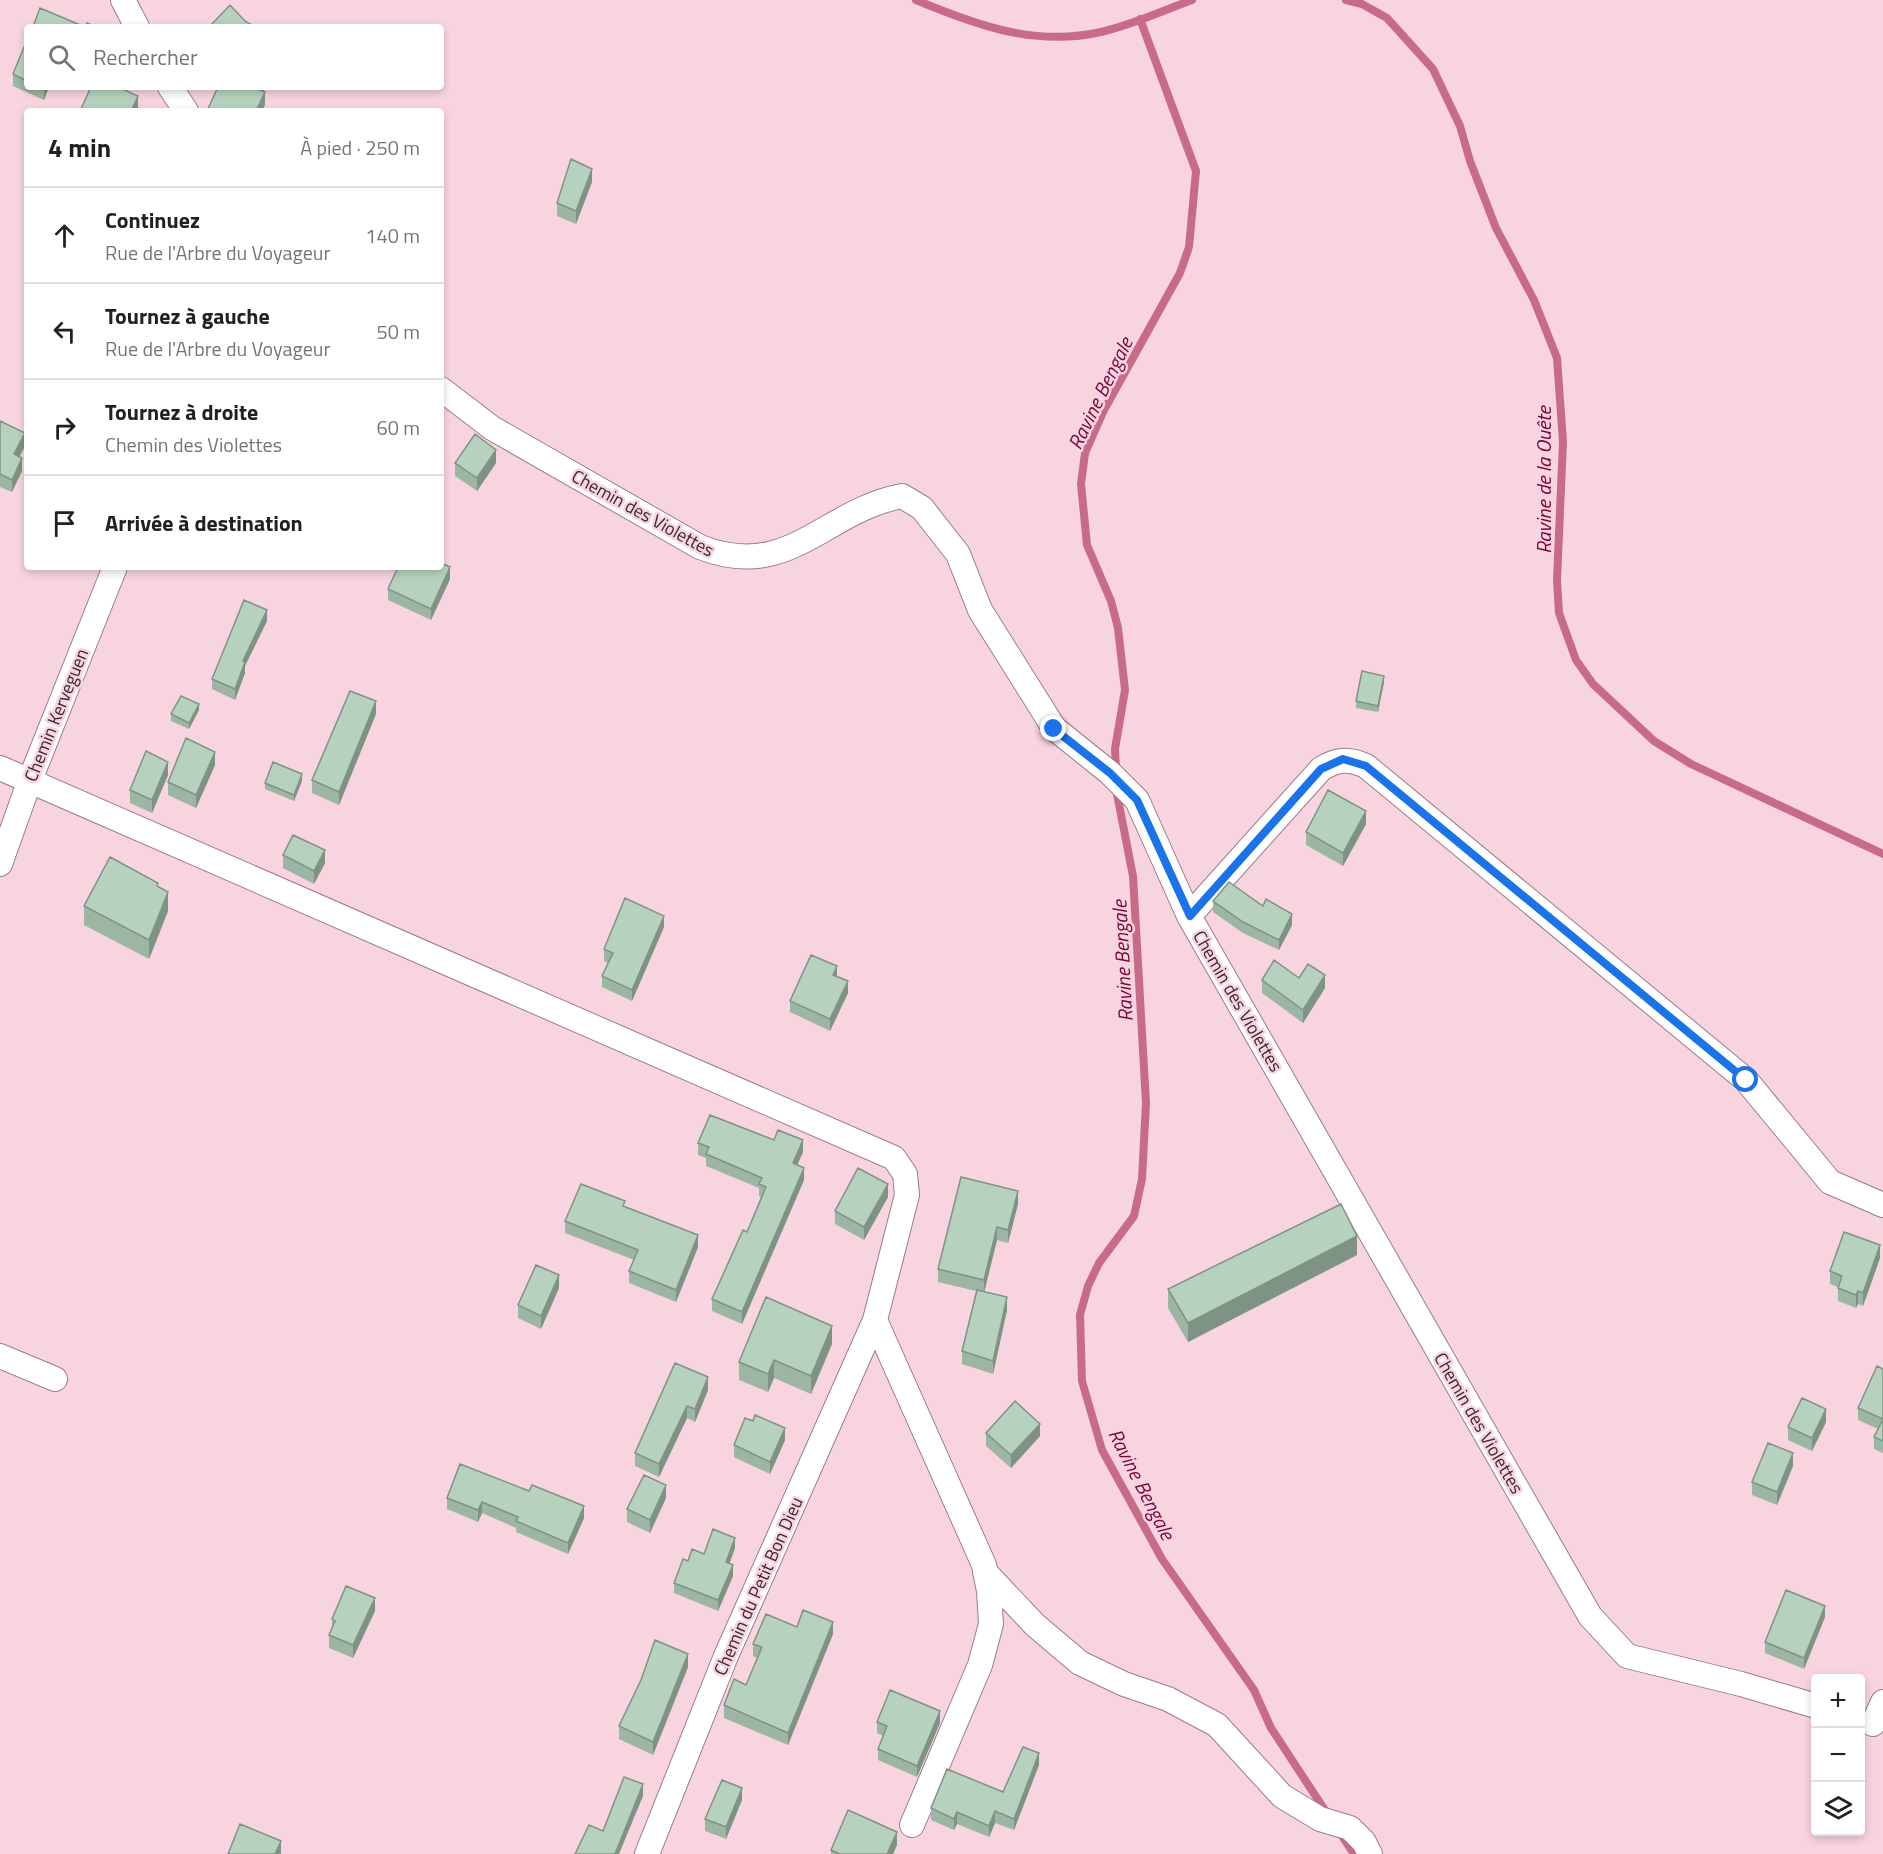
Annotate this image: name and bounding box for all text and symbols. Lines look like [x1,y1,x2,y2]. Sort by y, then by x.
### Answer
search box [24,24,444,90]
text: Rechercher [93,40,198,74]
icon: search [45,41,78,74]
text: 4 min [48,128,111,167]
text: À pied · 250 m [300,132,420,163]
text: Continuez [105,203,200,237]
icon: ahead [48,219,81,252]
text: 140 m [365,220,420,251]
text: Rue de l'Arbre du Voyageur [105,237,330,268]
text: Tournez à gauche [105,299,270,333]
icon: left [48,315,81,348]
text: 50 m [376,316,420,347]
water label: Ravine Bengale [1059,330,1141,454]
text: Rue de l'Arbre du Voyageur [105,333,330,364]
text: Tournez à droite [105,395,258,429]
water label: Ravine de la Ouête [1528,404,1559,554]
icon: right [48,411,81,444]
text: 60 m [376,412,420,443]
text: Chemin des Violettes [105,429,282,460]
street label: Chemin des Violettes [567,463,719,563]
text: Arrivée à destination [105,506,303,540]
icon: arrive [48,507,81,540]
street label: Chemin Kerveguen [17,644,95,786]
route end [1040,715,1066,741]
water label: Ravine Bengale [1103,898,1141,1023]
street label: Chemin des Violettes [1186,925,1290,1077]
route start [1732,1066,1758,1092]
street label: Chemin des Violettes [1427,1347,1531,1499]
water label: Ravine Bengale [1101,1423,1184,1547]
street label: Chemin du Petit Bon Dieu [706,1492,810,1680]
map controls [1811,1674,1865,1836]
button: + [1811,1674,1865,1728]
button: − [1811,1728,1865,1782]
button: layers [1811,1782,1865,1836]

